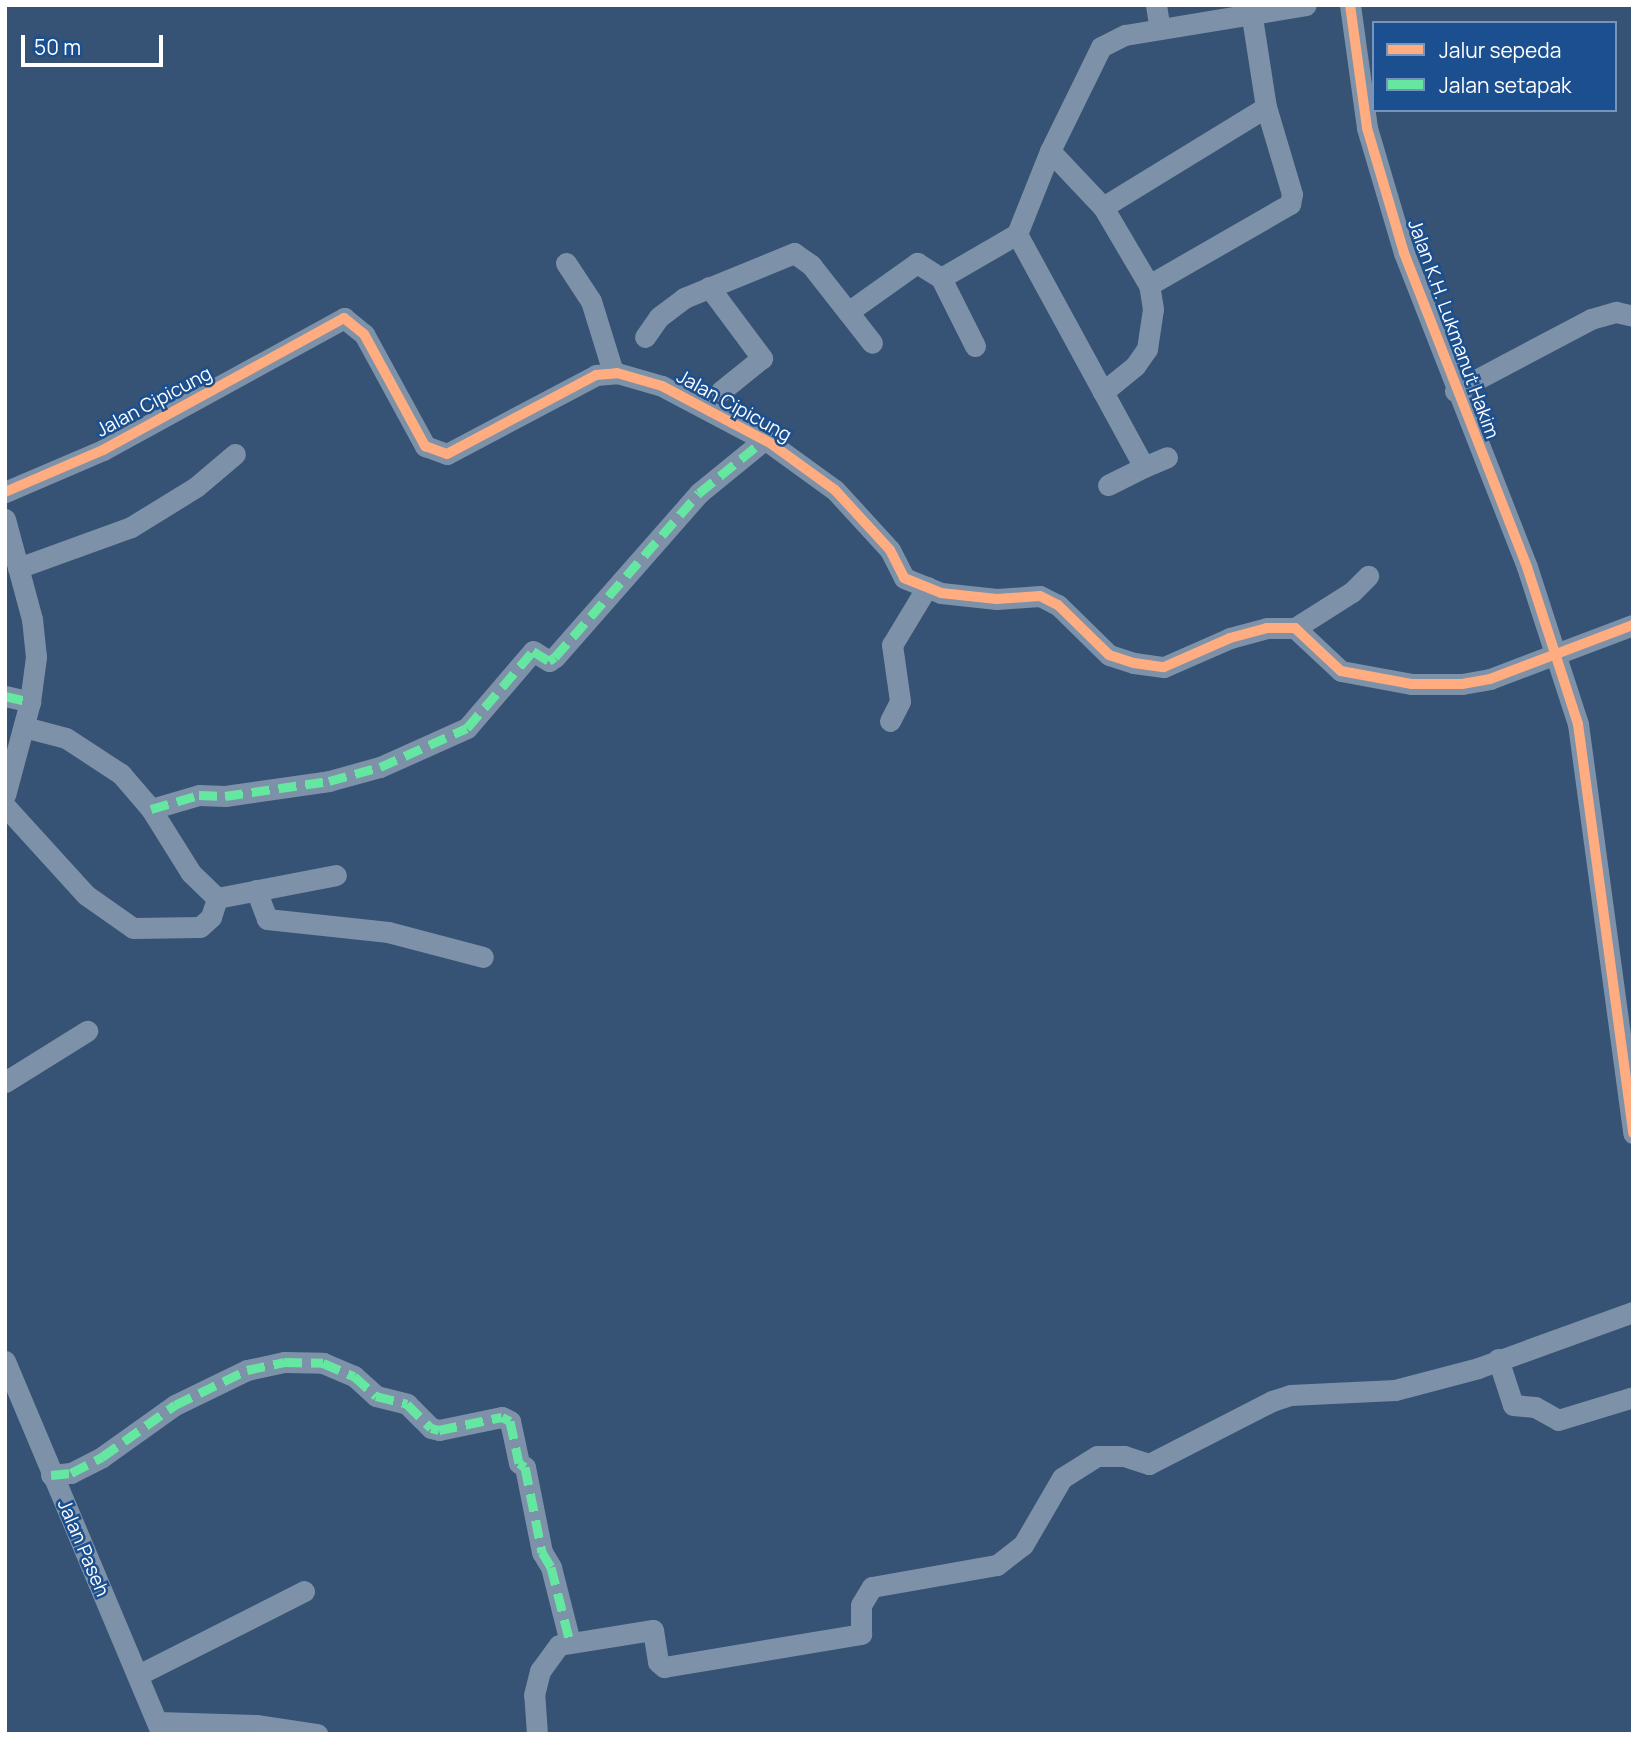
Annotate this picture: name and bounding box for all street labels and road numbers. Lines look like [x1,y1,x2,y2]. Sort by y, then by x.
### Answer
street label: Jalan K.H. Lukmanut Hakim [1403,216,1503,442]
street label: Jalan Cipicung [92,362,216,442]
street label: Jalan Cipicung [673,365,795,447]
street label: Jalan Paseh [52,1496,114,1600]

